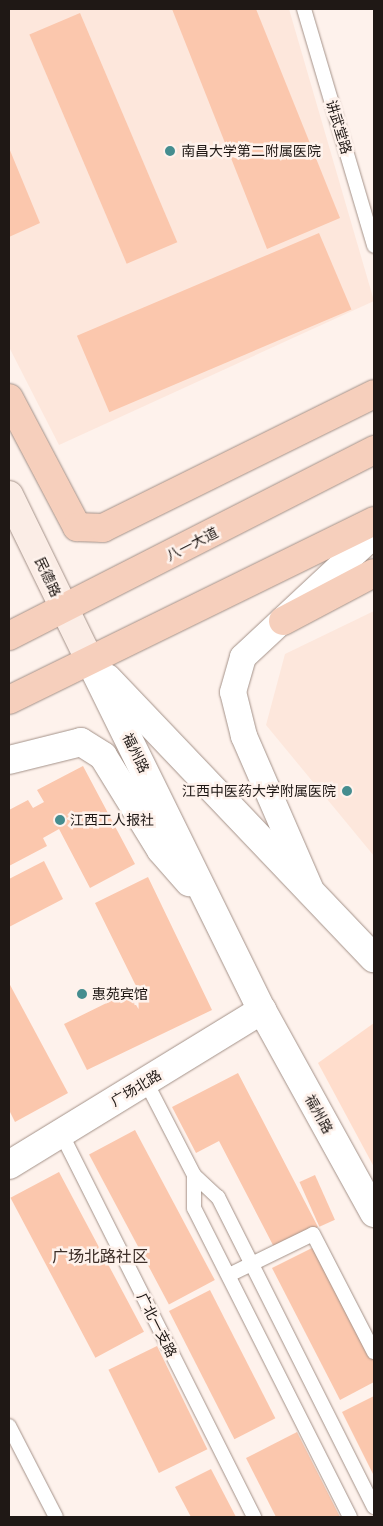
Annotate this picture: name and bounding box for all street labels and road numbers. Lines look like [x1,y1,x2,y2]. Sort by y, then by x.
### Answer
street label: 讲武堂路 [323,98,355,156]
street label: 八一大道 [163,524,221,564]
street label: 民德路 [32,554,64,600]
street label: 福州路 [119,730,153,776]
street label: 广场北路 [108,1066,164,1110]
street label: 福州路 [301,1092,337,1136]
street label: 广北一支路 [134,1290,180,1360]

